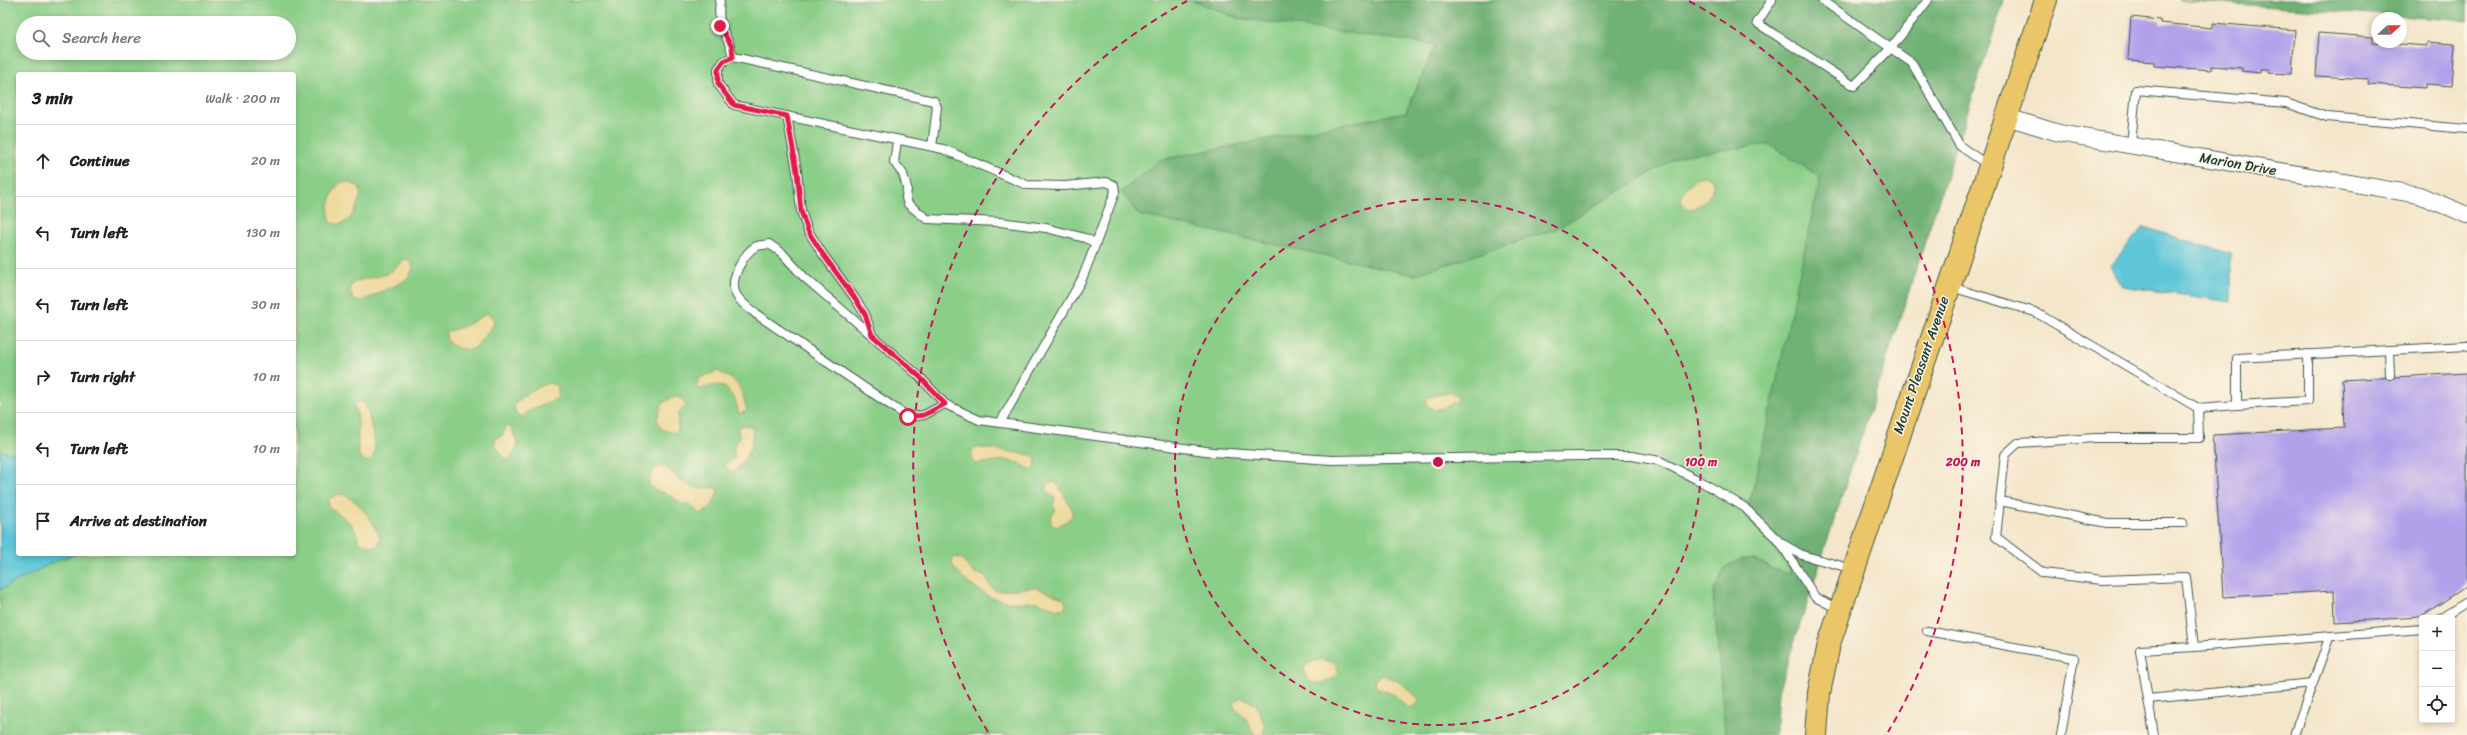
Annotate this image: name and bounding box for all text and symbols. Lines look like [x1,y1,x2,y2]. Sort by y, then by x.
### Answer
north arrow [2371,12,2407,48]
search box [16,16,296,60]
route end [711,17,729,35]
text: Search here [62,25,141,51]
icon: search [30,27,52,49]
text: 3 min [32,83,73,113]
text: Walk · 200 m [205,87,280,110]
street label: Marion Drive [2197,145,2279,183]
text: Continue [70,148,130,174]
text: 20 m [251,149,280,172]
icon: ahead [32,150,54,172]
text: Turn left [70,220,128,246]
text: 130 m [246,221,280,244]
icon: left [32,222,54,244]
text: Turn left [70,292,128,318]
text: 30 m [251,293,280,316]
street label: Mount Pleasant Avenue [1886,293,1956,437]
icon: left [32,294,54,316]
text: Turn right [70,364,135,390]
text: 10 m [253,365,280,388]
icon: right [32,366,54,388]
route start [899,408,917,426]
text: Turn left [70,436,128,462]
text: 10 m [253,437,280,460]
icon: left [32,438,54,460]
text: 100 m [1685,451,1718,473]
text: 200 m [1945,451,1981,473]
centre of rings [1431,455,1445,469]
text: Arrive at destination [70,508,207,534]
icon: arrive [32,510,54,532]
map controls [2419,615,2455,723]
button: + [2419,615,2455,651]
button: − [2419,651,2455,687]
button: locate [2419,687,2455,723]

